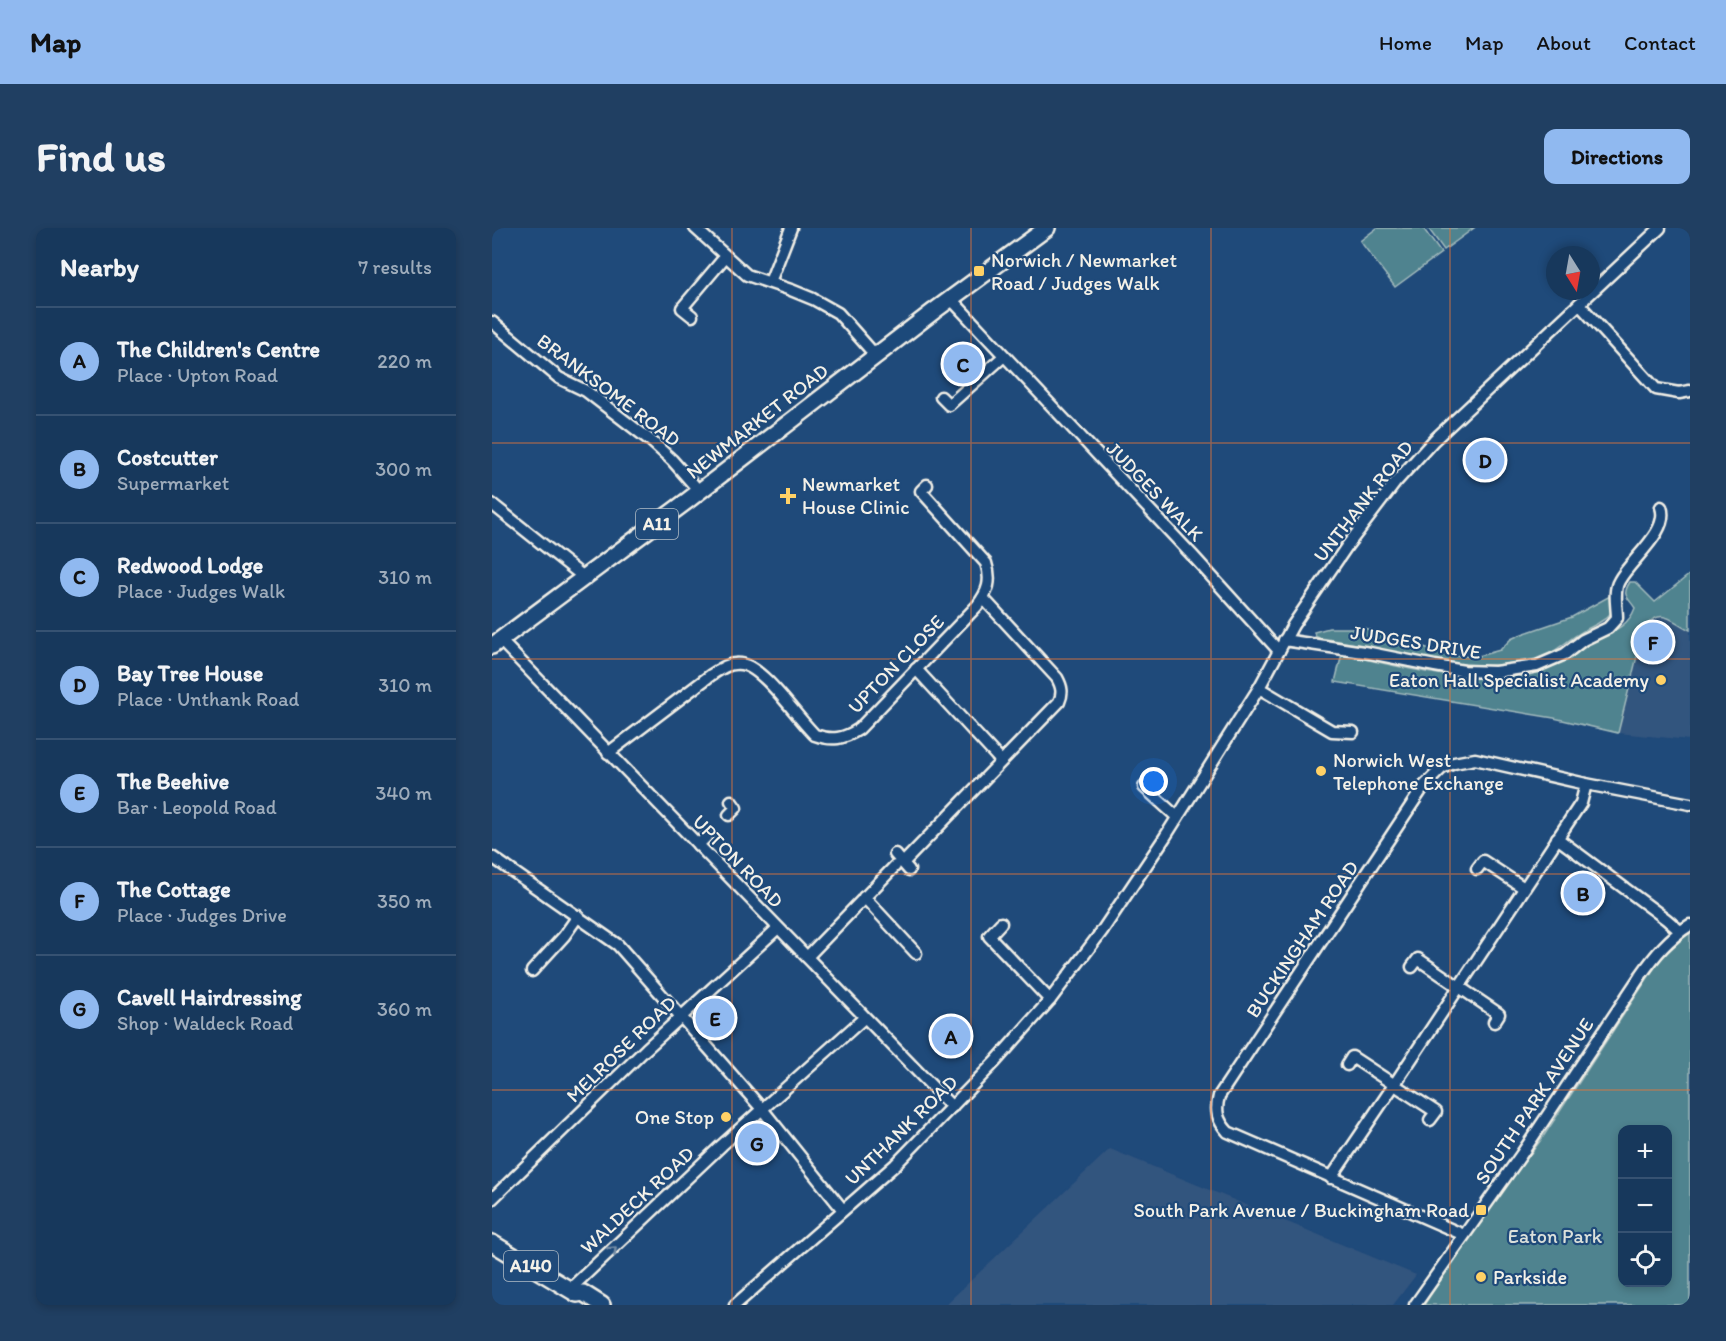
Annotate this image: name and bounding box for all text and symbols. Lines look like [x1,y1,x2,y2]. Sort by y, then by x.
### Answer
text: Map [30,25,81,59]
text: Home [1379,30,1432,55]
text: Map [1465,30,1504,55]
text: About [1537,30,1591,55]
text: Contact [1624,30,1696,55]
button: Directions [1544,129,1690,184]
text: Find us [36,131,166,182]
north arrow [1546,246,1600,300]
place label: Norwich / Newmarket Road / Judges Walk [991,248,1177,295]
text: Nearby [60,251,139,283]
text: 7 results [358,255,432,279]
marker: Norwich / Newmarket Road / Judges Walk [972,264,986,278]
street label: BRANKSOME ROAD [533,328,685,452]
text: The Children's Centre [117,336,320,363]
pin: C [944,342,982,386]
text: A [73,349,86,373]
text: 220 m [377,349,432,373]
street label: NEWMARKET ROAD [681,358,833,484]
text: Place · Upton Road [117,363,278,387]
street label: UNTHANK ROAD [1308,435,1418,567]
street label: JUDGES WALK [1101,436,1209,546]
pin: D [1466,438,1504,482]
text: Costcutter [117,444,218,471]
text: B [73,457,86,481]
text: 300 m [375,457,432,481]
text: Supermarket [117,471,229,495]
place label: Newmarket House Clinic [802,472,910,519]
marker: Newmarket House Clinic [779,487,797,505]
road number: A11 [636,509,678,539]
text: Redwood Lodge [117,552,263,579]
text: C [73,565,86,589]
text: 310 m [378,565,432,589]
text: Place · Judges Walk [117,579,285,603]
street label: UPTON CLOSE [843,610,949,718]
street label: JUDGES DRIVE [1349,620,1483,664]
pin: F [1634,620,1672,664]
text: Bay Tree House [117,660,263,687]
place label: Eaton Hall Specialist Academy [1389,668,1650,692]
text: D [73,673,86,697]
text: 310 m [378,673,432,697]
marker: Eaton Hall Specialist Academy [1654,673,1668,687]
text: Place · Unthank Road [117,687,300,711]
place label: Norwich West Telephone Exchange [1333,748,1504,795]
marker: Norwich West Telephone Exchange [1314,764,1328,778]
your location [1139,767,1168,796]
text: The Beehive [117,768,229,795]
text: E [74,781,85,805]
text: 340 m [375,781,432,805]
text: Bar · Leopold Road [117,795,277,819]
street label: UPTON ROAD [688,809,788,913]
street label: BUCKINGHAM ROAD [1241,856,1363,1022]
pin: B [1564,870,1602,916]
text: The Cottage [117,876,231,903]
text: F [74,889,85,913]
text: 350 m [377,889,432,913]
text: Place · Judges Drive [117,903,287,927]
text: Cavell Hairdressing [117,984,301,1011]
street label: MELROSE ROAD [561,991,681,1107]
pin: E [696,996,734,1040]
text: G [73,997,86,1021]
text: 360 m [377,997,432,1021]
text: Shop · Waldeck Road [117,1011,293,1035]
street label: SOUTH PARK AVENUE [1469,1013,1599,1189]
pin: A [932,1014,970,1058]
street label: UNTHANK ROAD [839,1070,963,1190]
place label: One Stop [635,1105,714,1129]
marker: One Stop [719,1110,733,1124]
pin: G [738,1120,776,1166]
map controls [1618,1125,1672,1287]
button: + [1618,1125,1672,1179]
street label: WALDECK ROAD [575,1141,699,1259]
button: − [1618,1179,1672,1233]
place label: South Park Avenue / Buckingham Road [1134,1198,1469,1222]
marker: South Park Avenue / Buckingham Road [1474,1203,1488,1217]
park label: Eaton Park [1508,1224,1603,1248]
button: locate [1618,1233,1672,1287]
one-way arrow [605,1246,616,1257]
road number: A140 [504,1251,558,1281]
place label: Parkside [1493,1265,1567,1289]
marker: Parkside [1474,1270,1488,1284]

